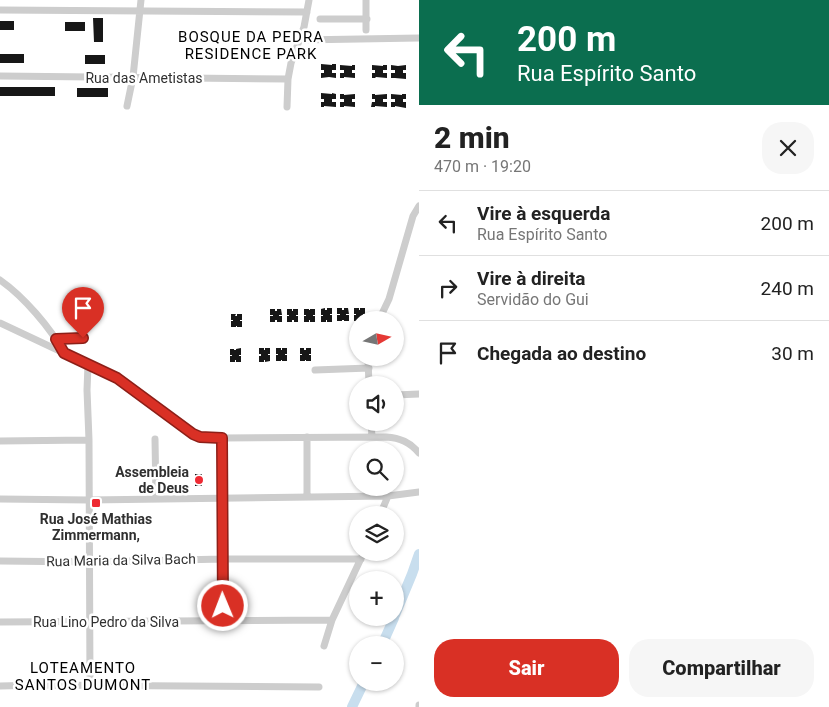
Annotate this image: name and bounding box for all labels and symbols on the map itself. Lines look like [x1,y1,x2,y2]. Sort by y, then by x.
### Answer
district label: BOSQUE DA PEDRA RESIDENCE PARK [178,28,324,63]
street label: Rua das Ametistas [85,70,203,86]
pin [62,287,104,338]
north arrow [349,311,404,366]
place label: Assembleia de Deus [115,464,189,496]
marker: Assembleia de Deus [193,474,205,486]
marker: Rua José Mathias Zimmermann, [90,497,102,509]
place label: Rua José Mathias Zimmermann, [40,511,152,543]
street label: Rua Maria da Silva Bach [46,551,196,569]
position arrow [196,579,248,631]
street label: Rua Lino Pedro da Silva [33,614,179,630]
district label: LOTEAMENTO SANTOS DUMONT [15,659,151,694]

